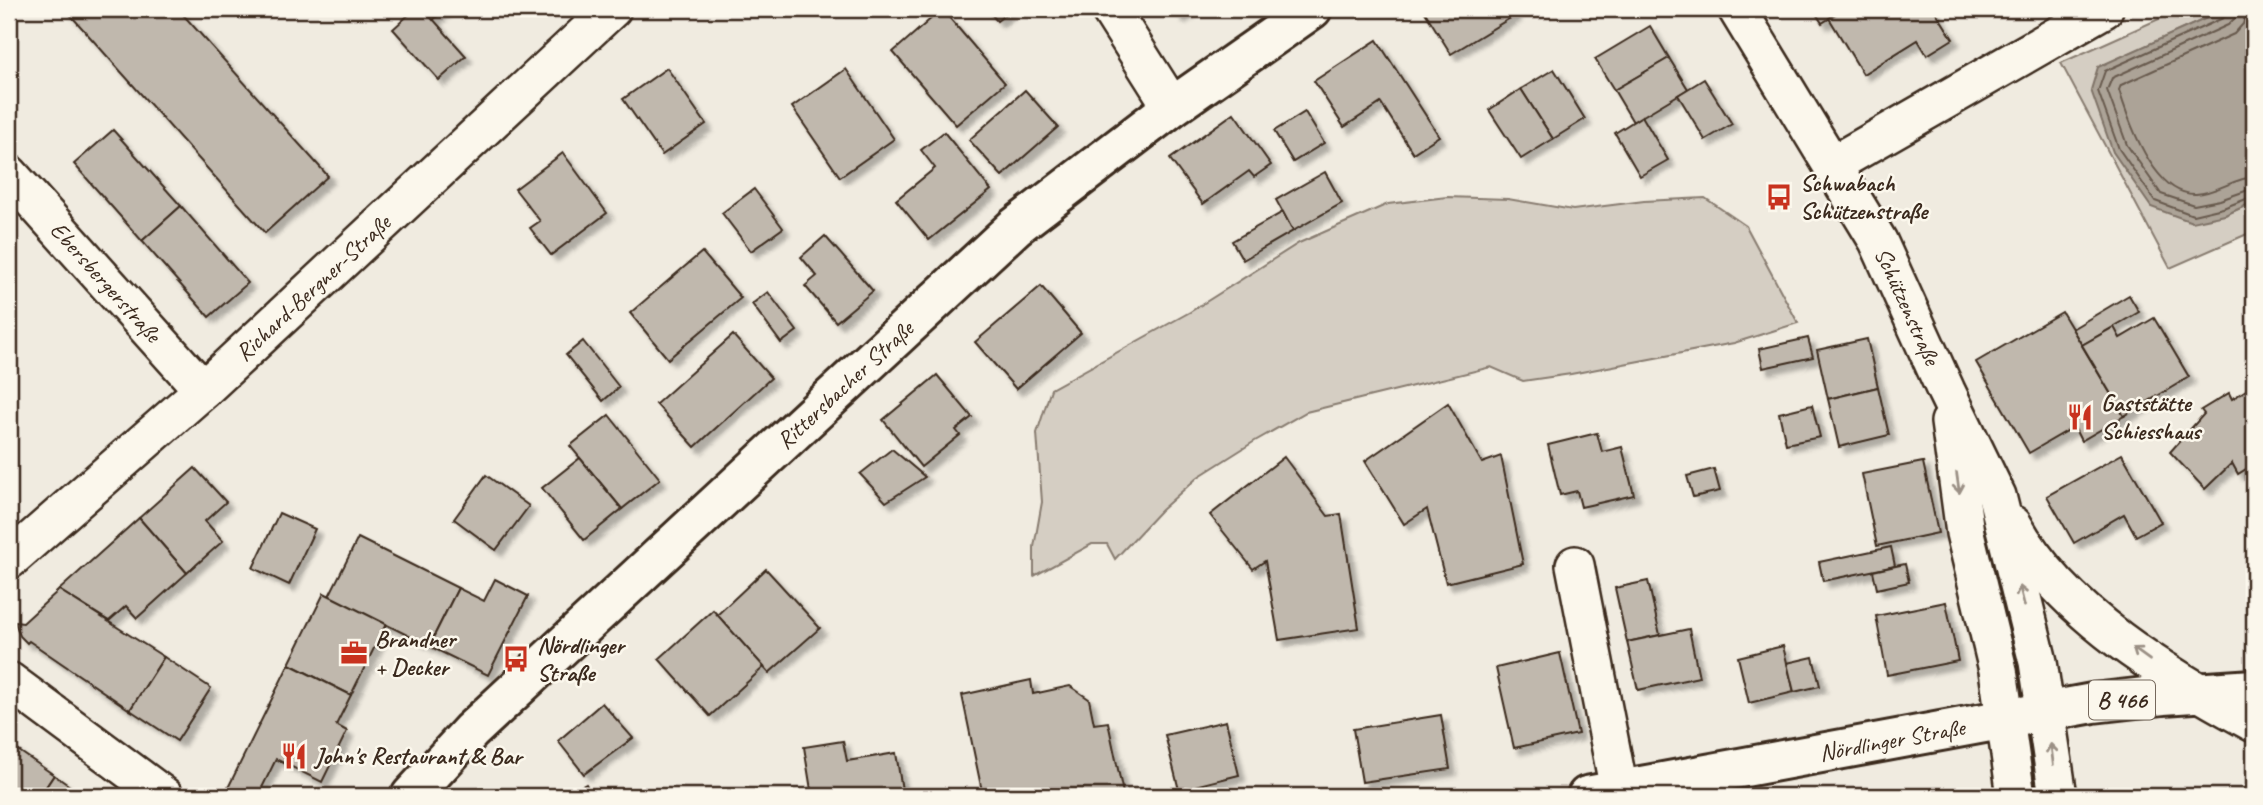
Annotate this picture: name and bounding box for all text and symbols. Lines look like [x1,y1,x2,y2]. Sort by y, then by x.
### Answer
place label: Schwabach Schützenstraße [1800,168,1929,226]
bus stop icon: Schwabach Schützenstraße [1764,182,1794,212]
street label: Richard-Bergner-Straße [229,207,398,367]
street label: Ebersbergerstraße [44,215,169,350]
street label: Schützenstraße [1868,243,1948,371]
street label: Rittersbacher Straße [770,312,921,455]
place label: Gaststätte Schiesshaus [2101,388,2203,446]
restaurant icon: Gaststätte Schiesshaus [2065,402,2095,432]
one-way arrow [1952,471,1965,494]
one-way arrow [2015,585,2028,608]
place label: Brandner + Decker [375,624,457,682]
place label: Nördlinger Straße [537,630,626,688]
office icon: Brandner + Decker [339,638,369,668]
bus stop icon: Nördlinger Straße [501,644,531,674]
one-way arrow [2132,647,2151,661]
road number: B 466 [2089,680,2155,720]
street label: Nördlinger Straße [1817,712,1969,768]
restaurant icon: John's Restaurant & Bar [279,741,309,771]
place label: John's Restaurant & Bar [313,741,524,771]
one-way arrow [2046,743,2059,766]

